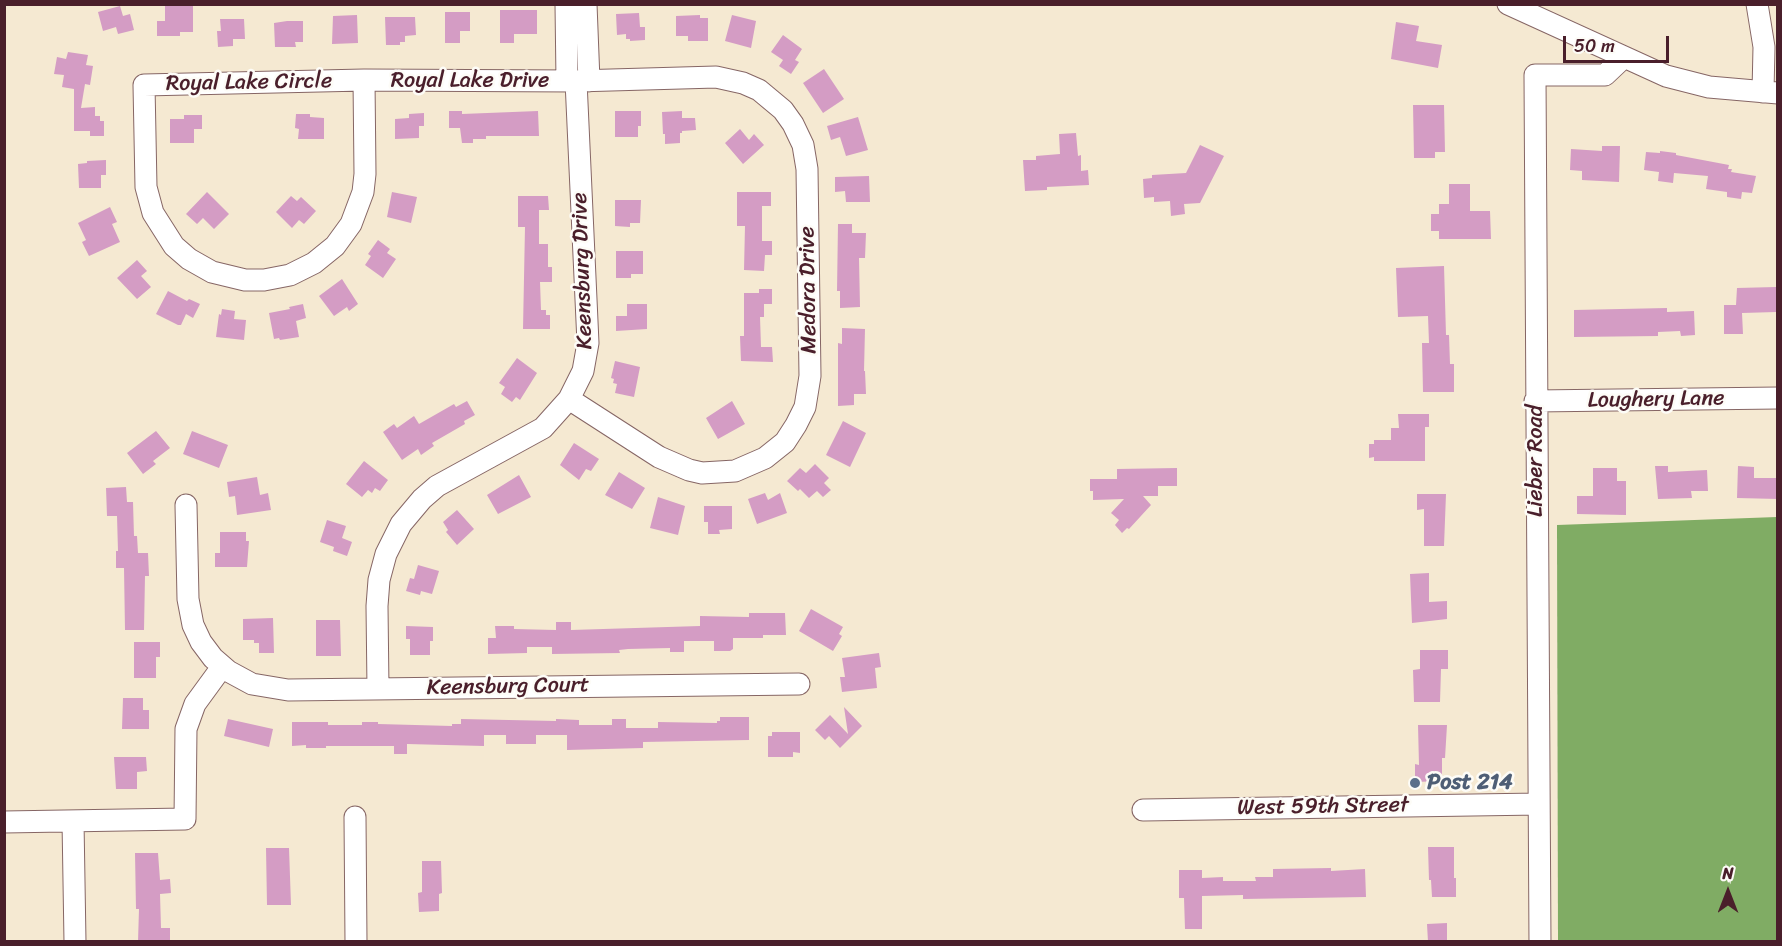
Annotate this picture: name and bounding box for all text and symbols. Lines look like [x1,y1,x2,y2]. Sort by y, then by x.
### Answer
scale bar [1566,24,1672,62]
text: 50 m [1574,30,1615,62]
street label: Royal Lake Circle [166,68,332,98]
street label: Royal Lake Drive [391,68,549,94]
street label: Keensburg Drive [567,192,599,350]
street label: Medora Drive [795,226,823,354]
street label: Loughery Lane [1587,386,1725,414]
street label: Lieber Road [1523,405,1549,517]
street label: Keensburg Court [426,672,590,702]
place label: Post 214 [1427,770,1513,796]
marker: Post 214 [1408,776,1422,790]
street label: West 59th Street [1237,792,1409,822]
text: N [1722,859,1734,888]
north arrow [1698,862,1758,922]

